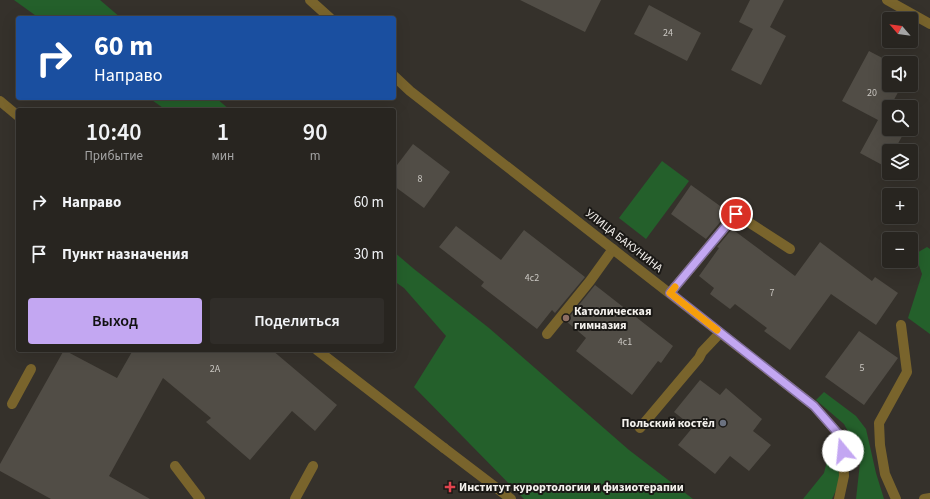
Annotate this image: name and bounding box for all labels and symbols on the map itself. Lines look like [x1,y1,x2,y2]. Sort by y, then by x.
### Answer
north arrow [882,12,918,48]
house number: 24 [663,26,673,40]
house number: 20 [867,86,877,100]
house number: 8 [418,172,423,186]
pin [719,197,753,231]
street label: УЛИЦА БАКУНИНА [582,205,667,277]
house number: 4с2 [525,271,539,285]
house number: 7 [770,286,775,300]
place label: Католическая гимназия [574,303,651,334]
marker: Католическая гимназия [561,313,571,323]
house number: 4с1 [618,335,632,349]
house number: 5 [860,361,865,375]
house number: 2А [210,362,221,376]
place label: Польский костёл [622,415,715,432]
marker: Польский костёл [718,418,728,428]
position arrow [822,430,864,472]
place label: Институт курортологии и физиотерапии [459,479,684,496]
marker: Институт курортологии и физиотерапии [444,481,456,493]

